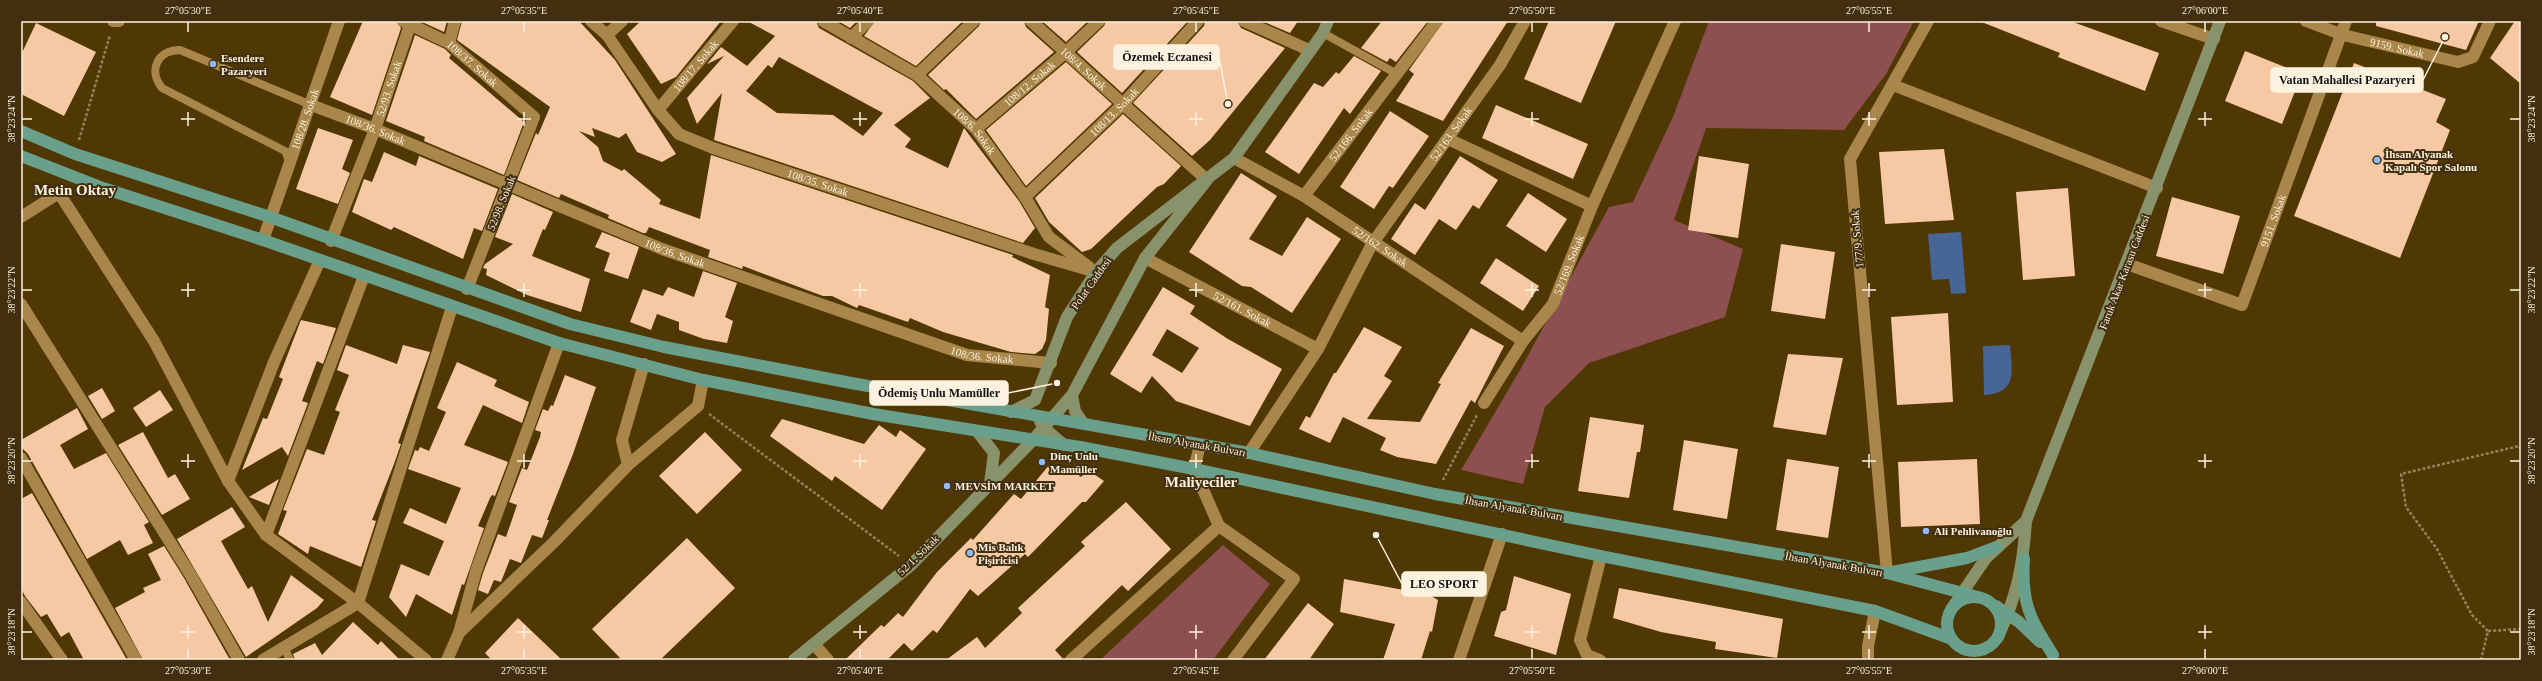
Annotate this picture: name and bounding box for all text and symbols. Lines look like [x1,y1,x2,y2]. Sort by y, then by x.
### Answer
text: 27°05'30"E [165,5,211,16]
text: 27°05'35"E [501,5,547,16]
text: 27°05'40"E [837,5,883,16]
text: 27°05'45"E [1173,5,1219,16]
text: 27°05'50"E [1509,5,1555,16]
text: 27°05'55"E [1846,5,1892,16]
text: 27°06'00"E [2182,5,2228,16]
street label: 9159. Sokak [2369,36,2426,60]
street label: 108/17. Sokak [670,37,721,94]
street label: 108/37. Sokak [444,38,501,89]
street label: 108/4. Sokak [1058,45,1110,93]
callout: Özemek Eczanesi [1114,45,1219,69]
text: Özemek Eczanesi [1122,50,1212,64]
place label: Esendere Pazaryeri [221,52,267,77]
street label: 108/12. Sokak [1001,58,1058,109]
marker: Esendere Pazaryeri [208,59,218,69]
street label: 52/93. Sokak [374,59,404,118]
callout: Vatan Mahallesi Pazaryeri [2271,68,2423,92]
text: Vatan Mahallesi Pazaryeri [2279,73,2416,87]
street label: 108/13. Sokak [1087,85,1141,139]
street label: 108/28. Sokak [289,87,321,151]
text: 38°23'24"N [6,95,17,143]
text: 38°23'24"N [2526,95,2537,143]
street label: 52/163. Sokak [1427,104,1474,163]
street label: 108/6. Sokak [951,105,998,157]
street label: 52/166. Sokak [1327,105,1375,164]
street label: 108/36. Sokak [344,112,408,147]
place label: İhsan Alyanak Kapalı Spor Salonu [2385,148,2477,173]
marker: İhsan Alyanak Kapalı Spor Salonu [2372,155,2382,165]
street label: 108/35. Sokak [786,167,850,198]
street label: 52/98. Sokak [485,173,518,232]
district label: Metin Oktay [34,182,117,198]
street label: 9151. Sokak [2258,192,2288,248]
street label: 177/9. Sokak [1848,209,1866,268]
street label: Faruk Akar Karasu Caddesi [2097,213,2151,331]
street label: 52/162. Sokak [1350,224,1410,269]
street label: 52/169. Sokak [1551,233,1586,297]
street label: 108/36. Sokak [643,236,707,270]
street label: Polat Caddesi [1069,255,1113,311]
text: 38°23'22"N [6,266,17,314]
text: 38°23'22"N [2526,266,2537,314]
street label: 52/161. Sokak [1211,289,1274,330]
street label: 108/36. Sokak [949,344,1014,365]
callout: Ödemiş Unlu Mamüller [870,381,1008,405]
text: Ödemiş Unlu Mamüller [878,386,1001,400]
street label: İhsan Alyanak Bulvarı [1147,429,1247,459]
text: 38°23'20"N [6,437,17,485]
text: 38°23'20"N [2526,437,2537,485]
place label: Dinç Unlu Mamüller [1050,450,1098,475]
marker: Dinç Unlu Mamüller [1037,457,1047,467]
district label: Maliyeciler [1165,474,1238,490]
place label: MEVSİM MARKET [955,480,1054,492]
marker: MEVSİM MARKET [942,481,952,491]
street label: İhsan Alyanak Bulvarı [1464,493,1564,523]
place label: Ali Pehlivanoğlu [1934,525,2012,537]
marker: Ali Pehlivanoğlu [1921,526,1931,536]
street label: 52/1. Sokak [895,532,941,578]
place label: Mis Balık Pişiricisi [978,541,1024,566]
marker: Mis Balık Pişiricisi [965,548,975,558]
street label: İhsan Alyanak Bulvarı [1784,549,1884,579]
callout: LEO SPORT [1402,572,1486,596]
text: LEO SPORT [1410,577,1478,591]
text: 38°23'18"N [6,608,17,656]
text: 38°23'18"N [2526,608,2537,656]
text: 27°05'30"E [165,665,211,676]
text: 27°05'35"E [501,665,547,676]
text: 27°05'40"E [837,665,883,676]
text: 27°05'45"E [1173,665,1219,676]
text: 27°05'50"E [1509,665,1555,676]
text: 27°05'55"E [1846,665,1892,676]
text: 27°06'00"E [2182,665,2228,676]

